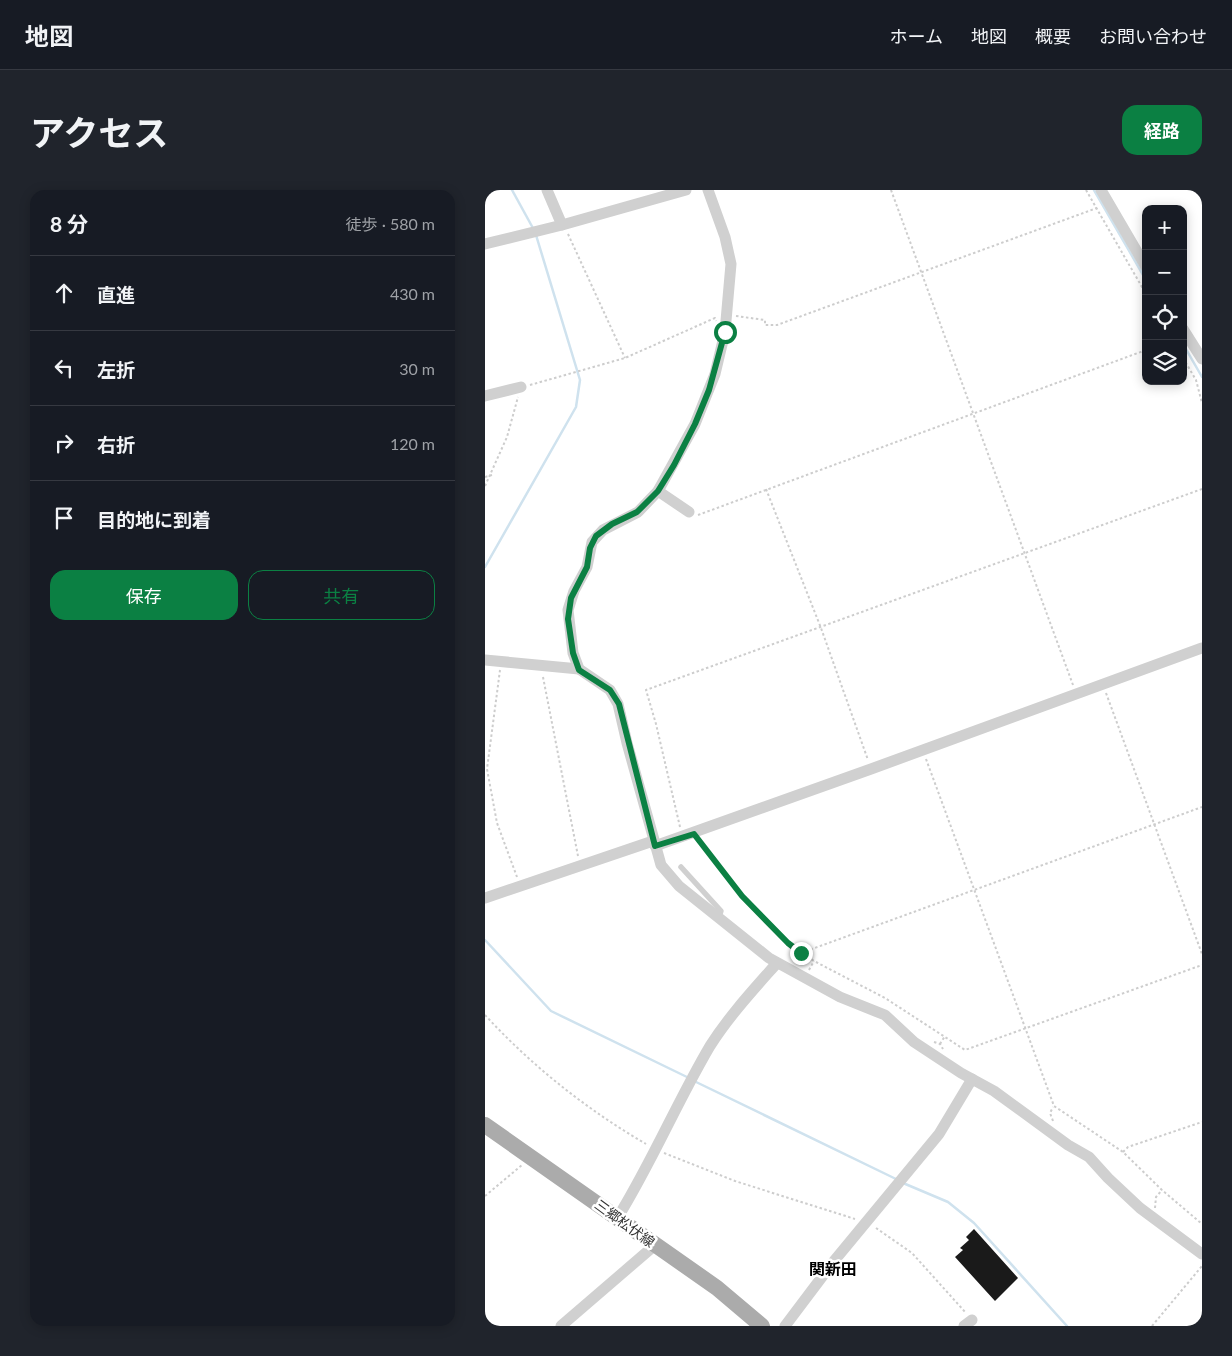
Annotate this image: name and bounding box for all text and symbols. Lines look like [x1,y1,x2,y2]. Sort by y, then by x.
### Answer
text: 地図 [25,21,73,50]
text: ホーム [890,25,943,47]
text: 地図 [971,25,1007,47]
text: 概要 [1035,25,1071,47]
text: お問い合わせ [1099,25,1207,47]
button: 経路 [1122,105,1202,155]
text: アクセス [30,111,168,153]
map controls [1142,205,1187,385]
button: + [1142,205,1187,250]
text: 8 分 [50,211,88,236]
text: 徒歩 · 580 m [346,214,435,233]
button: − [1142,250,1187,295]
icon: ahead [50,279,78,307]
text: 直進 [97,283,135,306]
text: 430 m [390,284,435,303]
button: locate [1142,295,1187,340]
route start [714,321,737,344]
button: layers [1142,340,1187,385]
icon: left [50,354,78,382]
text: 左折 [97,358,135,381]
text: 30 m [399,359,435,378]
icon: right [50,429,78,457]
text: 右折 [97,433,135,456]
text: 120 m [390,434,435,453]
icon: arrive [50,504,78,532]
text: 目的地に到着 [97,508,211,531]
button: 保存 [50,570,238,620]
button: 共有 [248,570,435,620]
route end [790,942,813,965]
street label: 三郷松伏線 [592,1196,658,1250]
district label: 関新田 [809,1259,857,1278]

